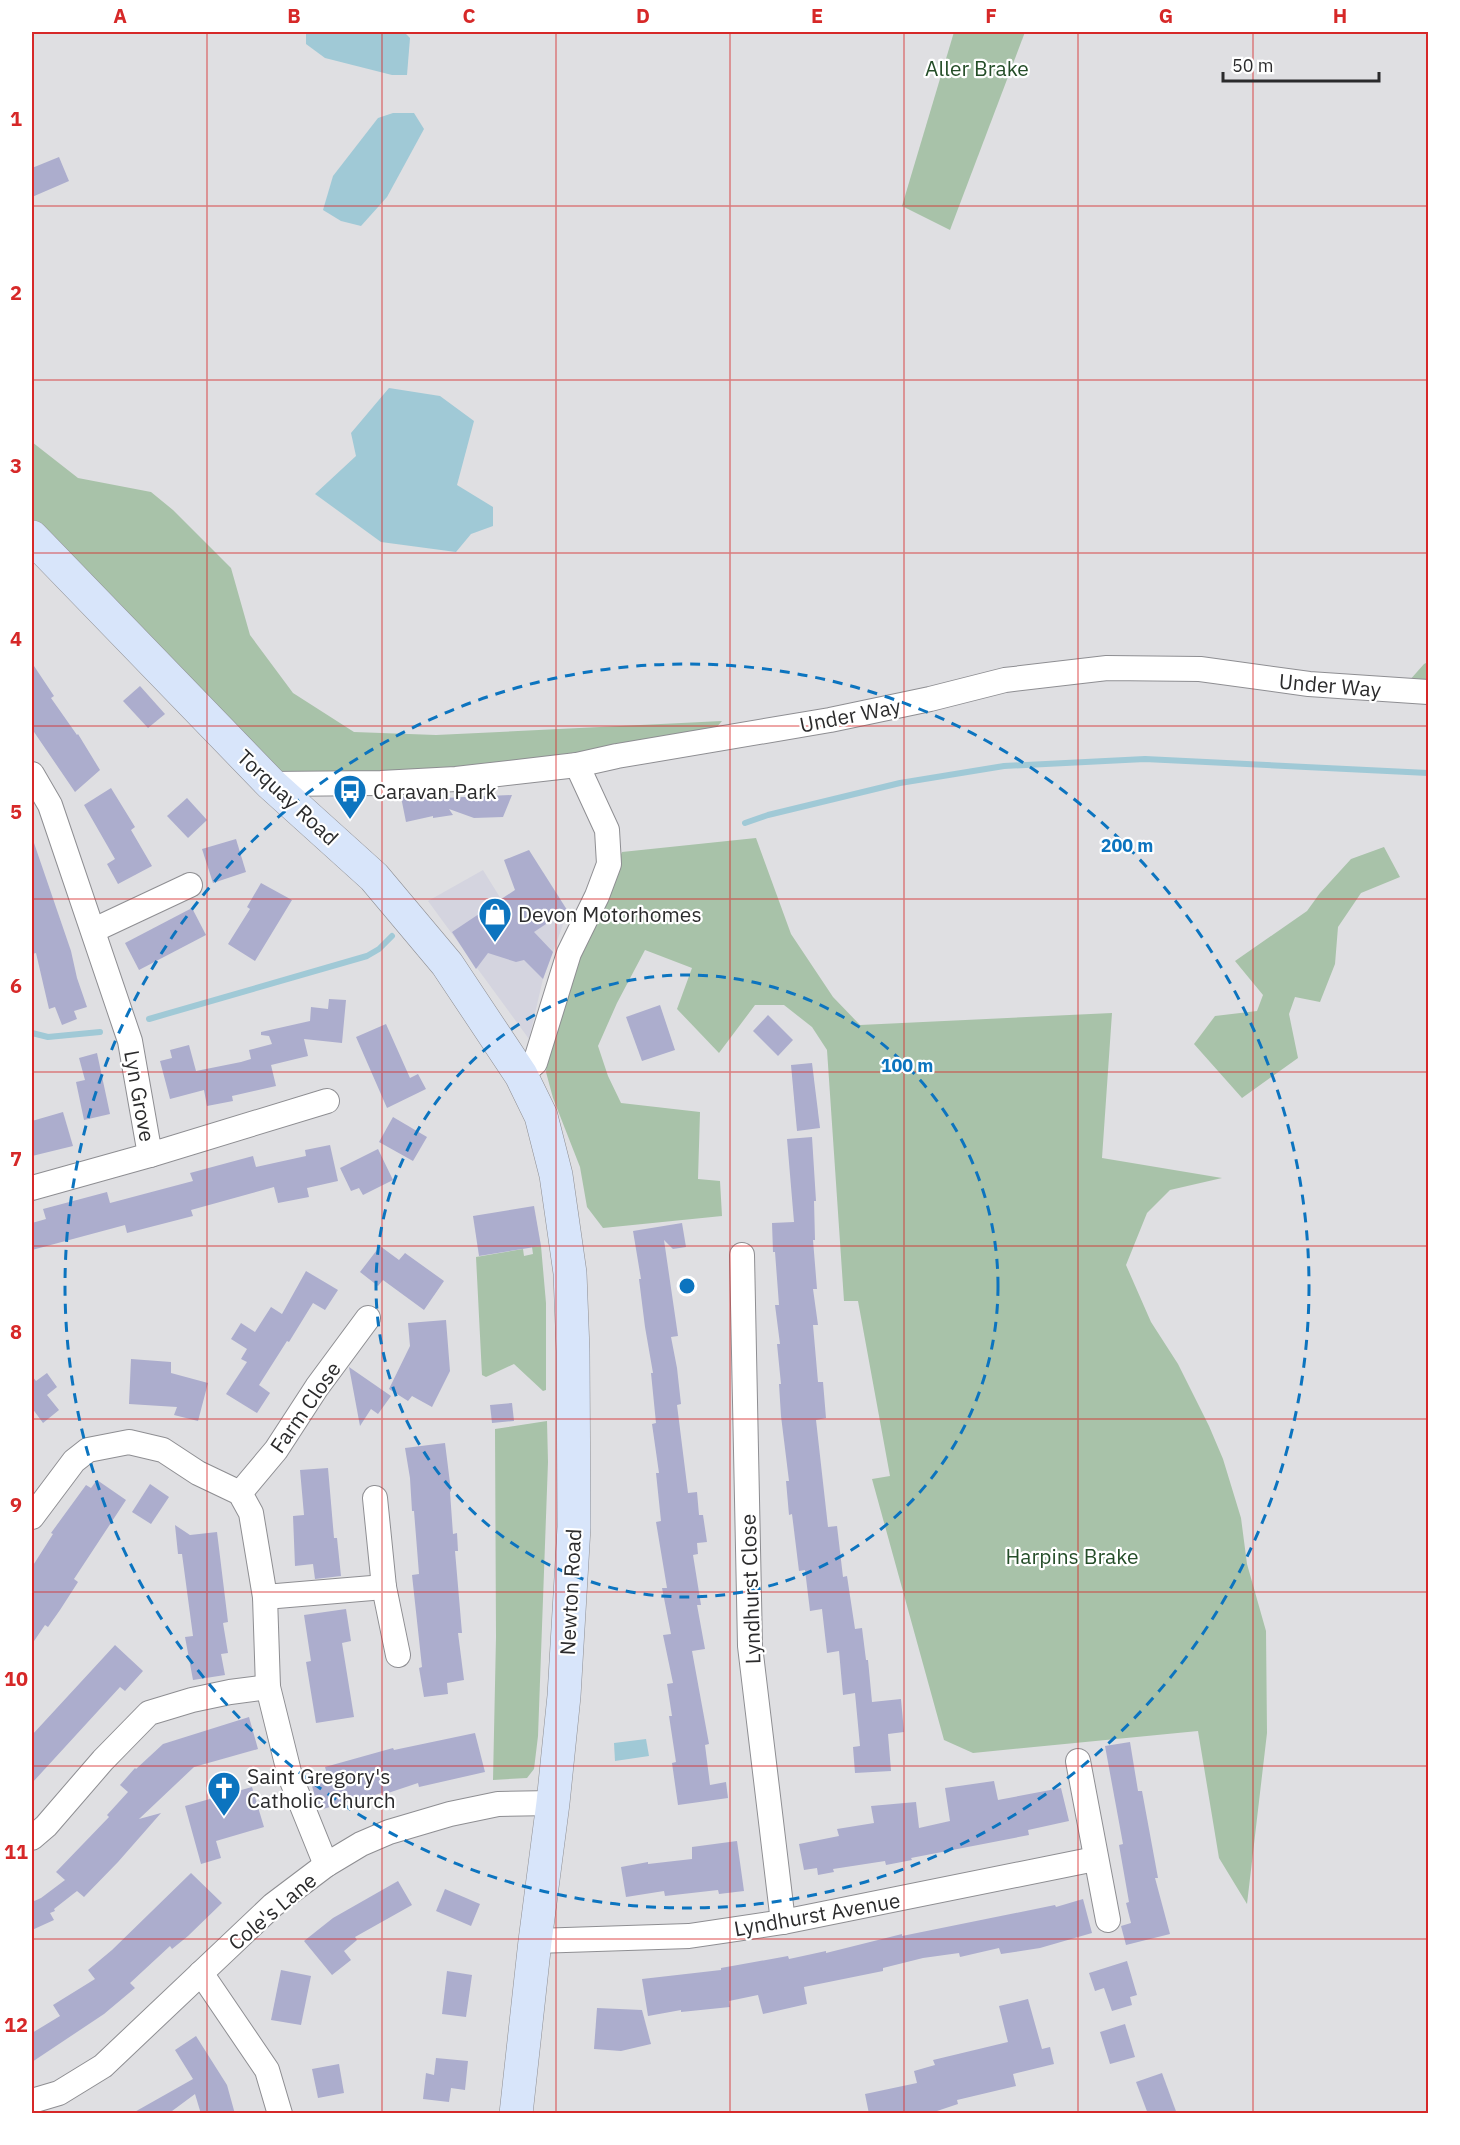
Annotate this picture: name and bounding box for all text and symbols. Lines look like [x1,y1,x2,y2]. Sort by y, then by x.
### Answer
text: A [113,2,127,29]
text: B [287,2,301,29]
text: C [462,2,476,29]
text: D [636,2,650,29]
text: E [811,2,823,29]
text: F [985,2,997,29]
text: G [1159,2,1173,29]
text: H [1333,2,1347,29]
scale bar [1223,45,1379,83]
park label: Aller Brake [925,54,1029,82]
text: 50 m [1232,54,1274,77]
text: 1 [10,105,22,132]
text: 2 [10,279,22,306]
text: 3 [10,452,22,479]
text: 4 [10,625,22,652]
street label: Under Way [1278,667,1383,703]
street label: Under Way [797,691,904,739]
street label: Torquay Road [231,743,345,851]
bus stop icon: Caravan Park [332,773,368,820]
place label: Caravan Park [373,777,497,805]
text: 5 [10,798,22,825]
text: 200 m [1101,834,1153,857]
shop icon: Devon Motorhomes [477,896,513,943]
place label: Devon Motorhomes [518,900,702,928]
text: 6 [10,972,22,999]
street label: Lyn Grove [118,1048,162,1144]
text: 100 m [881,1054,933,1077]
text: 7 [10,1145,22,1172]
centre of rings [677,1276,697,1296]
text: 8 [10,1318,22,1345]
street label: Farm Close [263,1356,347,1458]
text: 9 [10,1491,22,1518]
street label: Lyndhurst Close [733,1513,767,1665]
street label: Newton Road [553,1528,587,1656]
park label: Harpins Brake [1005,1542,1139,1570]
text: 10 [4,1665,28,1692]
place label: Saint Gregory's Catholic Church [247,1762,396,1814]
church icon: Saint Gregory's Catholic Church [206,1770,242,1817]
text: 11 [4,1838,28,1865]
street label: Cole's Lane [222,1866,322,1956]
street label: Lyndhurst Avenue [732,1886,902,1942]
text: 12 [4,2011,28,2038]

